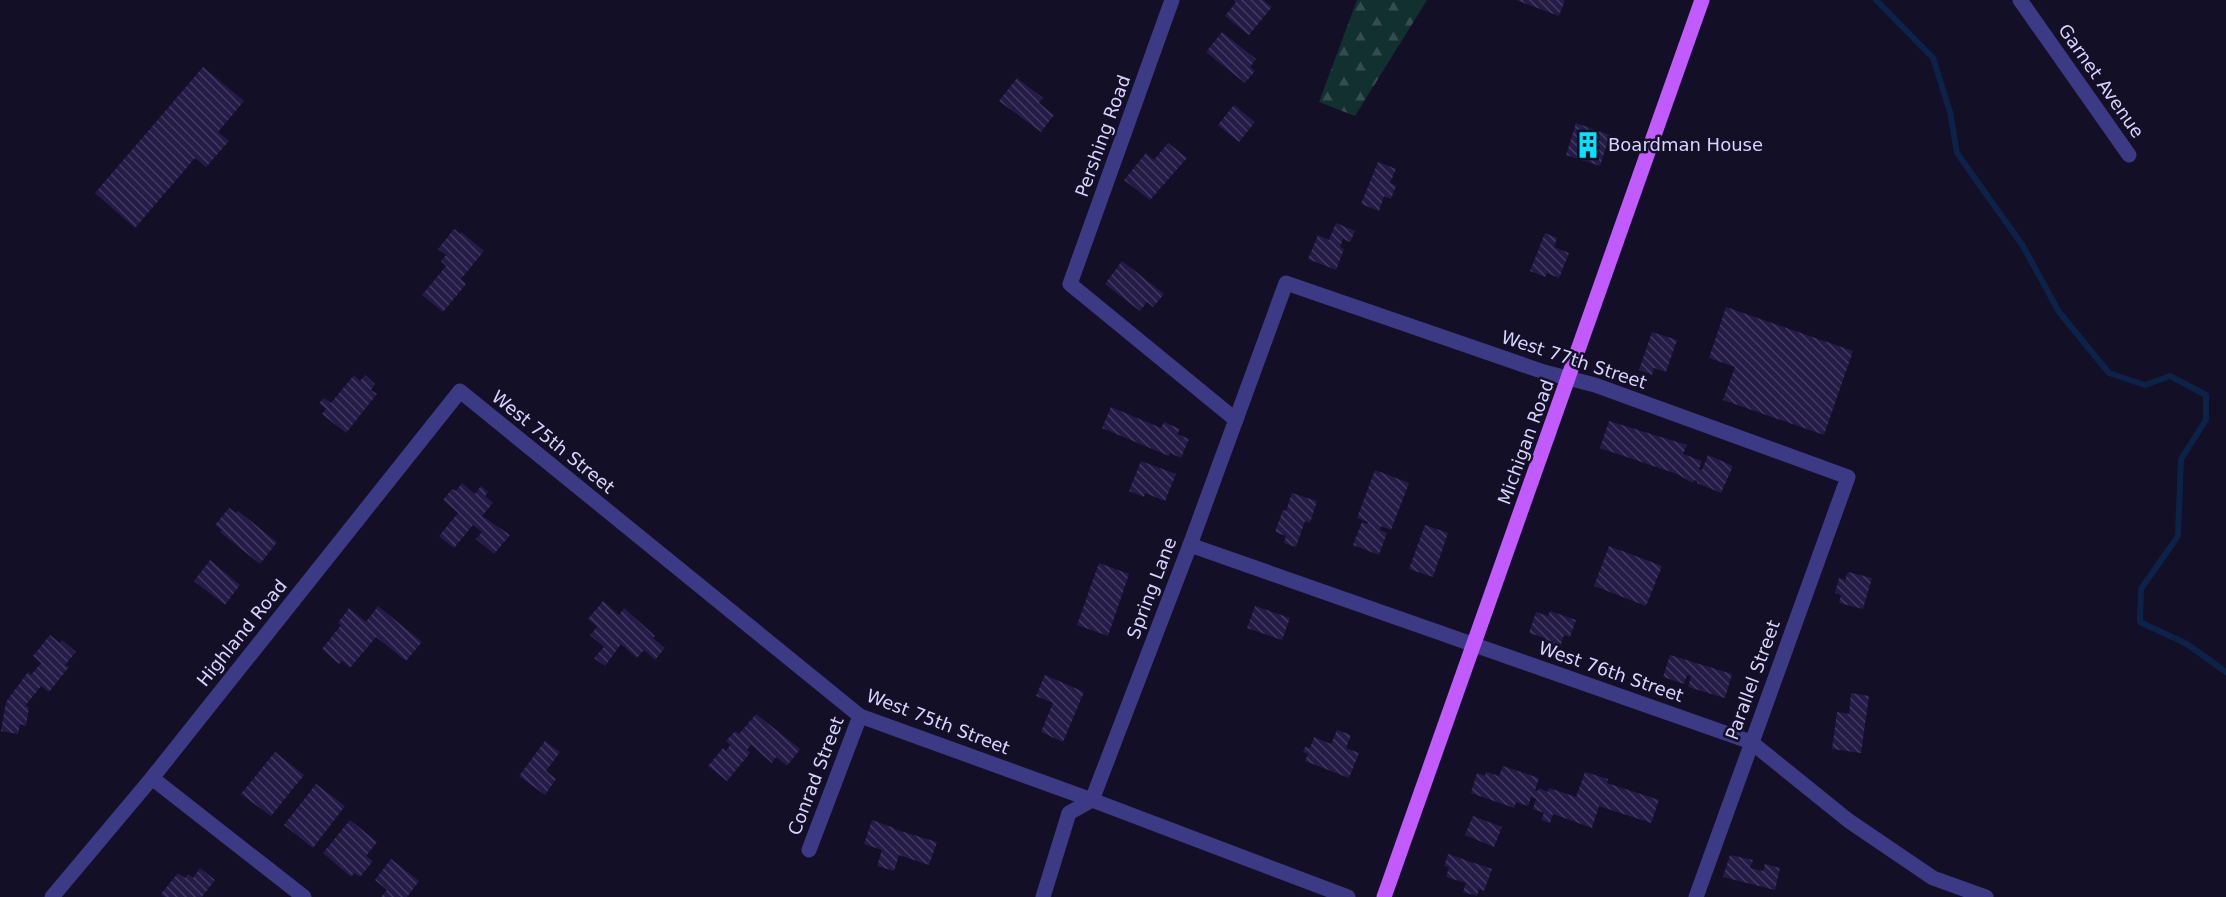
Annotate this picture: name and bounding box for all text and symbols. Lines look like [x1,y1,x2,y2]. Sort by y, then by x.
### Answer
street label: Garnet Avenue [2054,20,2148,142]
street label: Pershing Road [1071,72,1134,200]
building icon: Boardman House [1573,130,1603,160]
place label: Boardman House [1608,134,1763,155]
street label: West 77th Street [1499,326,1650,393]
street label: Michigan Road [1493,376,1558,507]
street label: West 75th Street [488,386,619,498]
street label: Spring Lane [1122,534,1181,642]
street label: Highland Road [192,575,291,690]
street label: Parallel Street [1721,617,1784,743]
street label: West 76th Street [1536,637,1686,706]
street label: West 75th Street [864,685,1013,759]
street label: Conrad Street [783,714,848,838]

